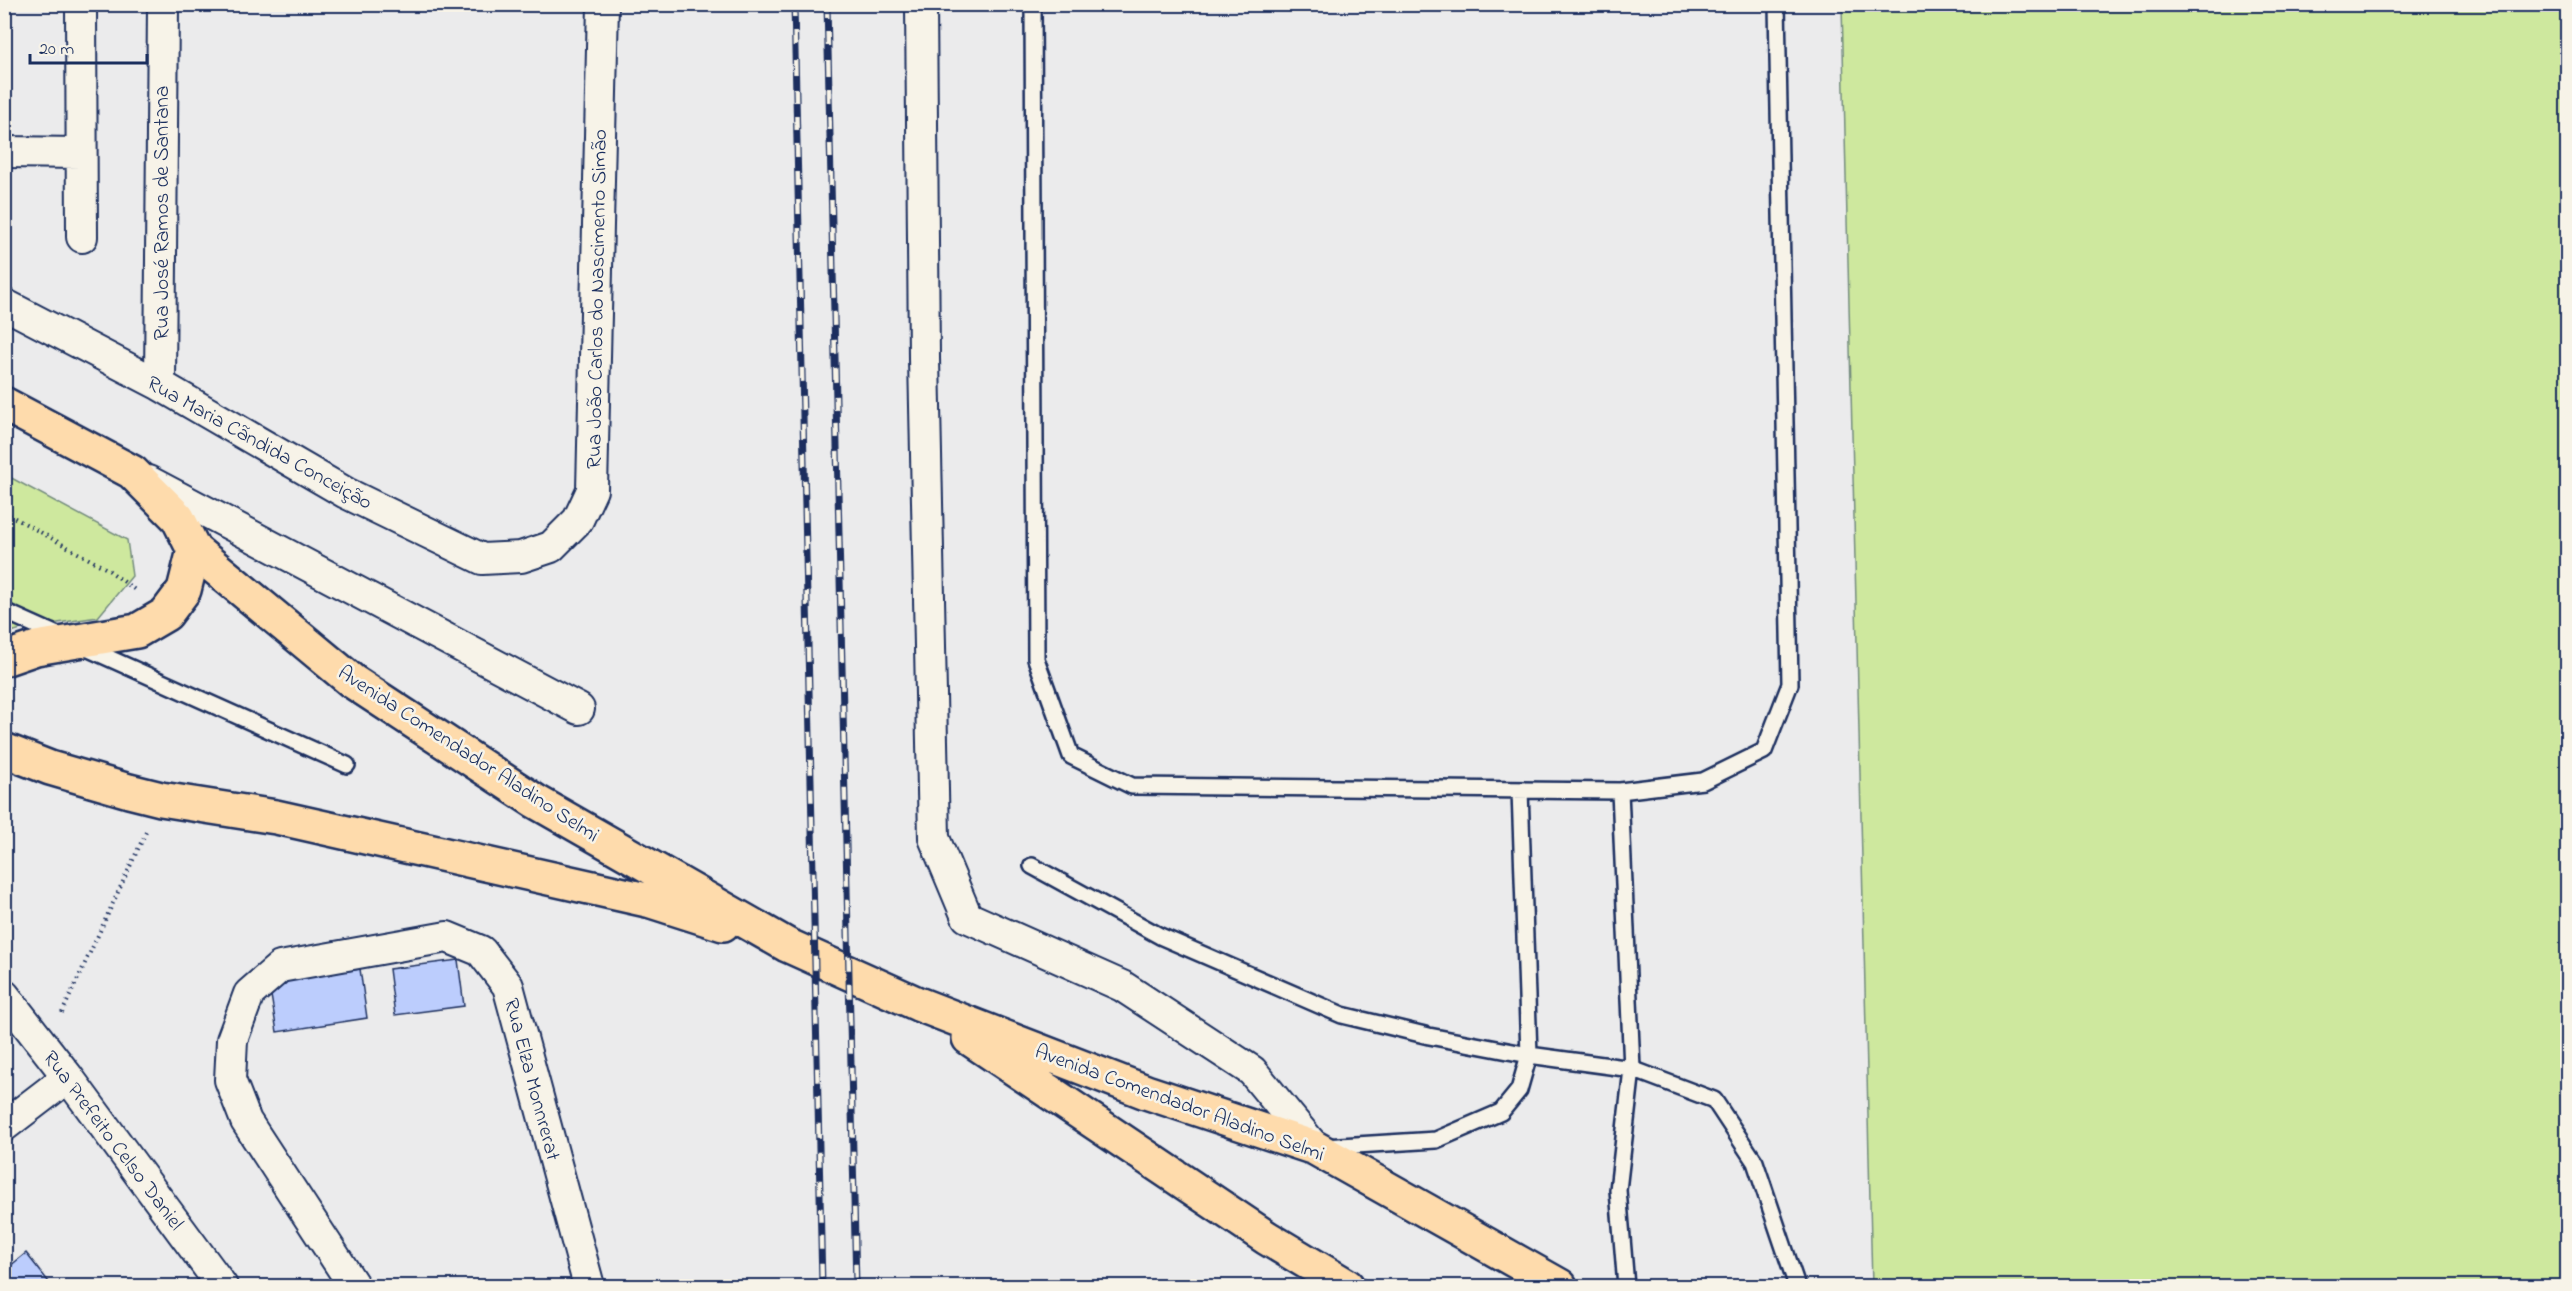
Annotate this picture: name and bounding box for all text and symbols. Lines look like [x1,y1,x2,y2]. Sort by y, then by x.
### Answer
scale bar [30,27,147,65]
text: 20 m [39,37,74,63]
street label: Rua José Ramos de Santana [148,86,178,340]
street label: Rua João Carlos do Nascimento Simão [580,129,616,469]
street label: Rua Maria Cãndida Conceição [141,369,377,518]
street label: Avenida Comendador Aladino Selmi [331,659,604,851]
street label: Rua Elza Monnrerat [495,995,567,1164]
street label: Avenida Comendador Aladino Selmi [1030,1037,1328,1170]
street label: Rua Prefeito Celso Daniel [35,1045,190,1237]

